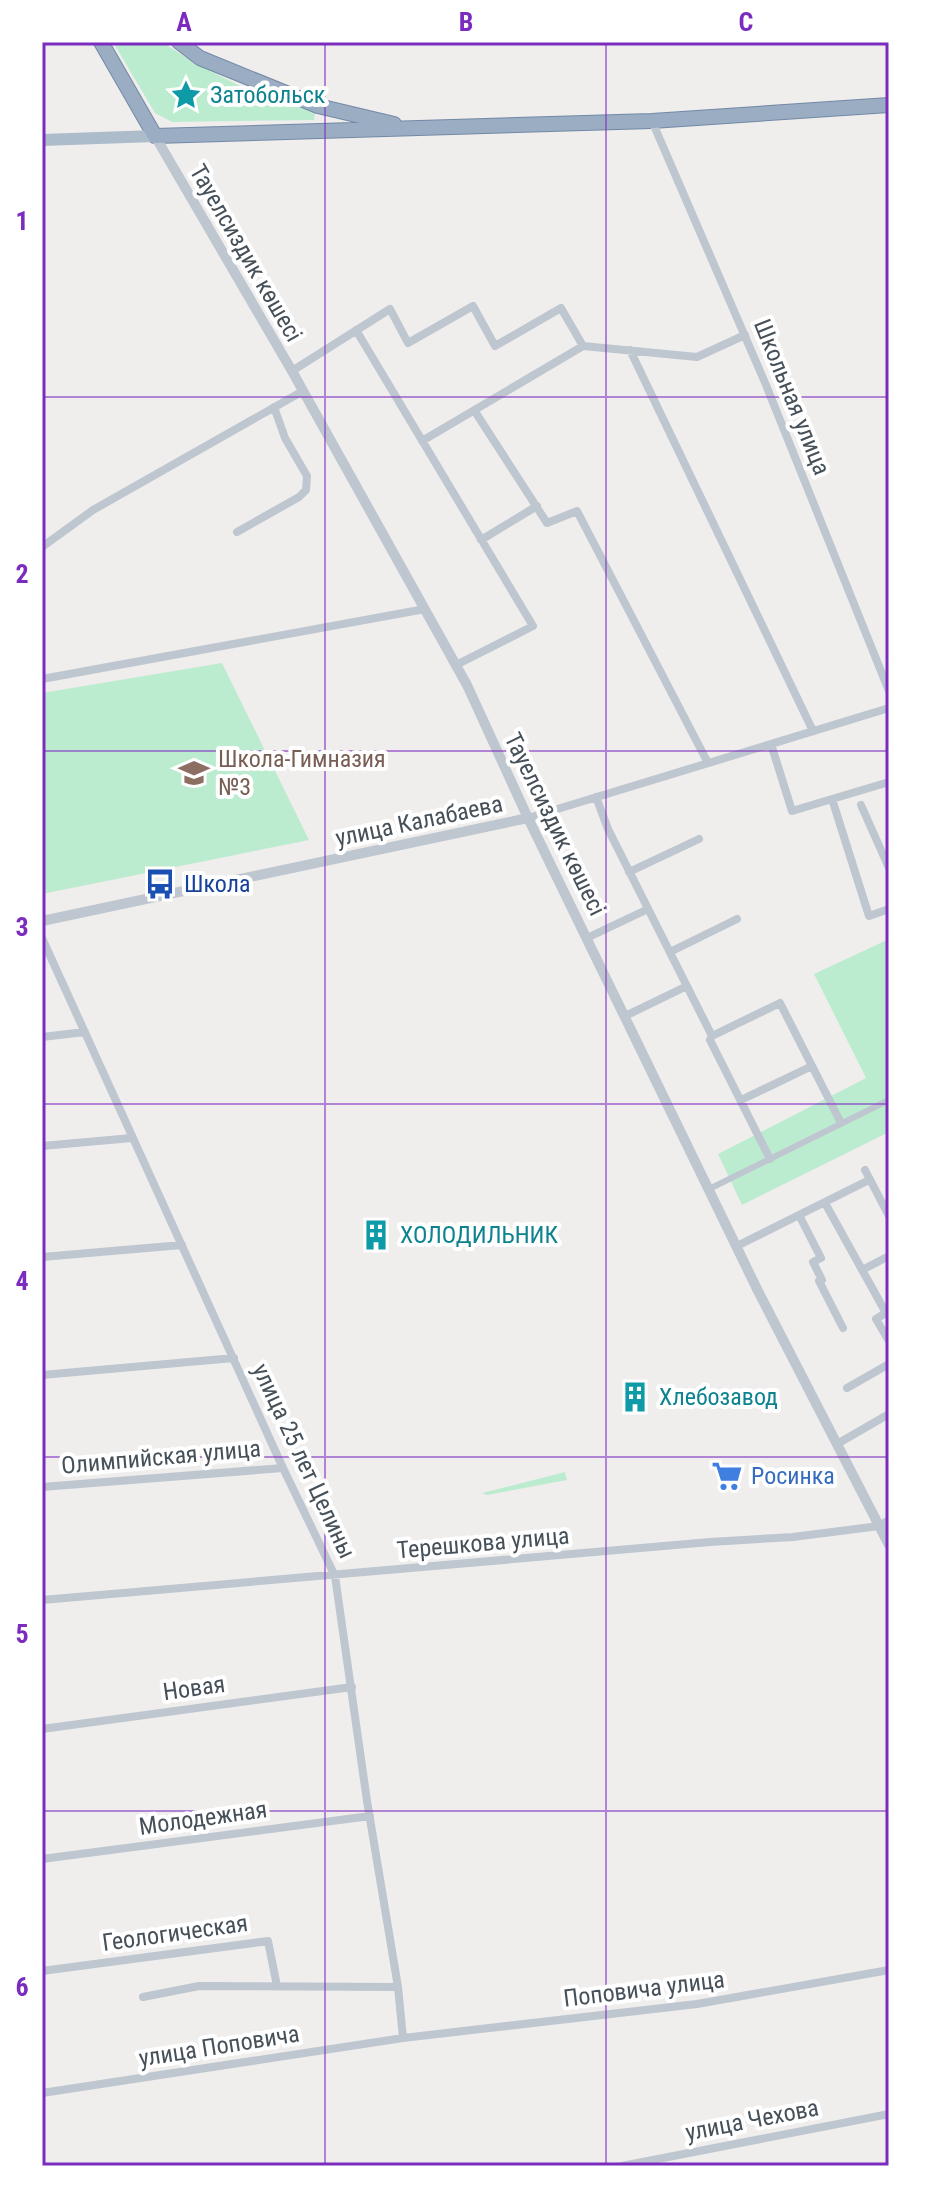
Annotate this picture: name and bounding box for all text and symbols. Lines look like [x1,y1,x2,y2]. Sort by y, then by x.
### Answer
text: A [176,7,192,37]
text: B [459,7,473,37]
text: C [739,7,754,37]
place icon: Затобольск [169,78,203,112]
place label: Затобольск [210,81,326,109]
street label: Тауелсиздик көшесі [184,159,308,347]
text: 1 [15,206,29,236]
street label: Школьная улица [748,315,836,479]
text: 2 [15,559,29,589]
street label: Тауелсиздик көшесі [499,728,611,920]
place label: Школа-Гимназия №3 [218,745,386,801]
school or university icon: Школа-Гимназия №3 [177,756,211,790]
street label: улица Калабаева [333,790,505,852]
bus stop icon: Школа [143,867,177,901]
place label: Школа [184,870,250,898]
text: 3 [15,912,29,942]
building icon: ХОЛОДИЛЬНИК [359,1218,393,1252]
place label: ХОЛОДИЛЬНИК [400,1221,558,1249]
text: 4 [15,1266,29,1296]
street label: улица 25 лет Целины [247,1359,361,1563]
building icon: Хлебозавод [618,1380,652,1414]
place label: Хлебозавод [659,1383,778,1411]
street label: Олимпийская улица [60,1434,262,1480]
supermarket icon: Росинка [710,1459,744,1493]
place label: Росинка [751,1462,835,1490]
street label: Терешкова улица [396,1522,570,1564]
text: 5 [15,1619,29,1649]
street label: Новая [161,1670,227,1706]
street label: Молодежная [137,1795,269,1841]
street label: Геологическая [100,1909,250,1957]
street label: Поповича улица [562,1965,726,2013]
text: 6 [15,1972,29,2002]
street label: улица Поповича [137,2019,301,2073]
street label: улица Чехова [683,2093,821,2147]

